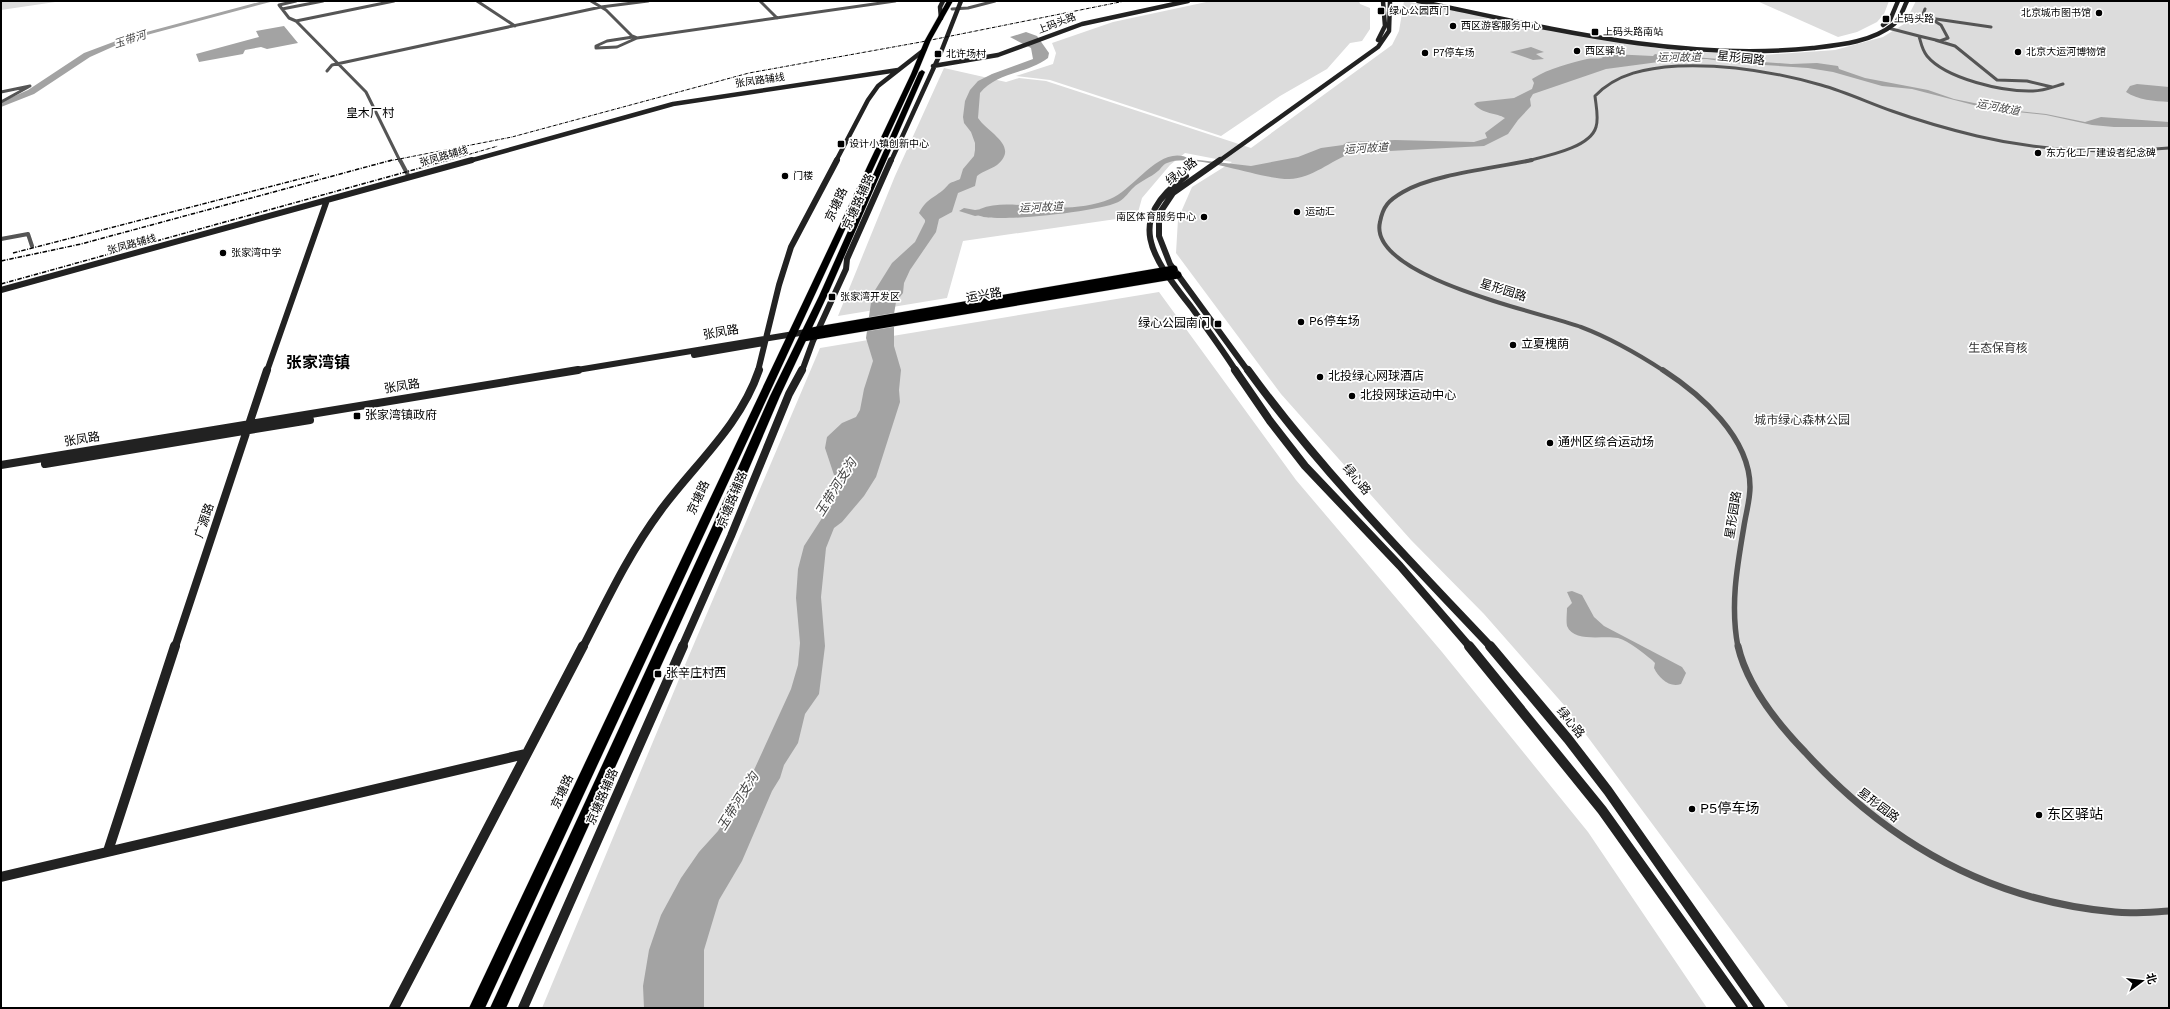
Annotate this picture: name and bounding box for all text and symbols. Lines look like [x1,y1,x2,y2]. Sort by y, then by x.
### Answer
place label: 绿心公园西门 [1389,5,1449,18]
marker: 绿心公园西门 [1376,6,1386,16]
place label: 北京城市图书馆 [2021,7,2091,20]
marker: 北京城市图书馆 [2094,8,2104,18]
street label: 上码头路 [1036,11,1078,37]
place label: 上码头路 [1894,13,1934,26]
marker: 上码头路 [1881,14,1891,24]
place label: 西区游客服务中心 [1461,20,1541,33]
marker: 西区游客服务中心 [1448,21,1458,31]
place label: 上码头路南站 [1603,26,1663,39]
marker: 上码头路南站 [1590,27,1600,37]
water label: 玉带河 [112,28,150,52]
place label: 西区驿站 [1585,45,1625,58]
marker: 西区驿站 [1572,46,1582,56]
place label: 北京大运河博物馆 [2026,46,2106,59]
place label: P7停车场 [1433,47,1474,60]
marker: 北京大运河博物馆 [2013,47,2023,57]
place label: 北许场村 [946,48,986,61]
marker: P7停车场 [1420,48,1430,58]
marker: 北许场村 [933,49,943,59]
street label: 星形园路 [1716,49,1766,69]
water label: 运河故道 [1657,51,1703,65]
street label: 张凤路辅线 [734,71,786,91]
water label: 运河故道 [1975,97,2023,119]
district label: 皇木厂村 [346,106,395,122]
place label: 设计小镇创新中心 [849,138,929,151]
marker: 设计小镇创新中心 [836,139,846,149]
water label: 运河故道 [1344,141,1390,157]
street label: 张凤路辅线 [418,144,470,170]
place label: 东方化工厂建设者纪念碑 [2046,147,2156,160]
marker: 东方化工厂建设者纪念碑 [2033,148,2043,158]
street label: 绿心路 [1163,155,1201,189]
place label: 门楼 [793,170,813,183]
marker: 门楼 [780,171,790,181]
street label: 京塘路辅路 [839,171,879,233]
street label: 京塘路 [822,185,852,225]
water label: 运河故道 [1019,200,1065,216]
place label: 运动汇 [1305,206,1335,219]
marker: 运动汇 [1292,207,1302,217]
place label: 南区体育服务中心 [1116,211,1196,224]
marker: 南区体育服务中心 [1199,212,1209,222]
street label: 张凤路辅线 [106,232,158,258]
place label: 张家湾中学 [231,247,281,260]
marker: 张家湾中学 [218,248,228,258]
street label: 星形园路 [1478,276,1528,306]
street label: 运兴路 [965,285,1003,307]
place label: 张家湾开发区 [840,291,900,304]
marker: 张家湾开发区 [827,292,837,302]
place label: P6停车场 [1309,314,1360,330]
place label: 绿心公园南门 [1138,316,1210,332]
marker: P6停车场 [1296,317,1306,327]
marker: 绿心公园南门 [1213,319,1223,329]
street label: 张凤路 [702,322,740,344]
place label: 立夏槐荫 [1521,337,1569,353]
marker: 立夏槐荫 [1508,340,1518,350]
park label: 生态保育核 [1968,341,2028,357]
district label: 张家湾镇 [286,353,350,374]
place label: 北投绿心网球酒店 [1328,369,1424,385]
marker: 北投绿心网球酒店 [1315,372,1325,382]
street label: 张凤路 [383,376,421,398]
place label: 北投网球运动中心 [1360,388,1456,404]
marker: 北投网球运动中心 [1347,391,1357,401]
place label: 张家湾镇政府 [365,408,437,424]
marker: 张家湾镇政府 [352,411,362,421]
park label: 城市绿心森林公园 [1754,413,1850,429]
street label: 张凤路 [63,429,101,451]
place label: 通州区综合运动场 [1558,435,1654,451]
marker: 通州区综合运动场 [1545,438,1555,448]
water label: 玉带河支沟 [813,455,862,520]
street label: 绿心路 [1338,461,1374,499]
street label: 京塘路辅路 [714,469,752,531]
street label: 京塘路 [684,478,714,518]
street label: 星形园路 [1722,490,1746,540]
street label: 广源路 [192,501,218,541]
place label: 张辛庄村西 [666,666,726,682]
marker: 张辛庄村西 [653,669,663,679]
street label: 绿心路 [1552,704,1588,742]
street label: 京塘路辅路 [583,766,623,828]
water label: 玉带河支沟 [715,769,764,834]
street label: 京塘路 [548,772,578,812]
street label: 星形园路 [1854,785,1902,827]
place label: P5停车场 [1700,800,1760,818]
marker: P5停车场 [1687,804,1697,814]
place label: 东区驿站 [2047,807,2103,824]
marker: 东区驿站 [2034,810,2044,820]
north arrow [2122,961,2162,1001]
text: 北 [2143,972,2159,986]

